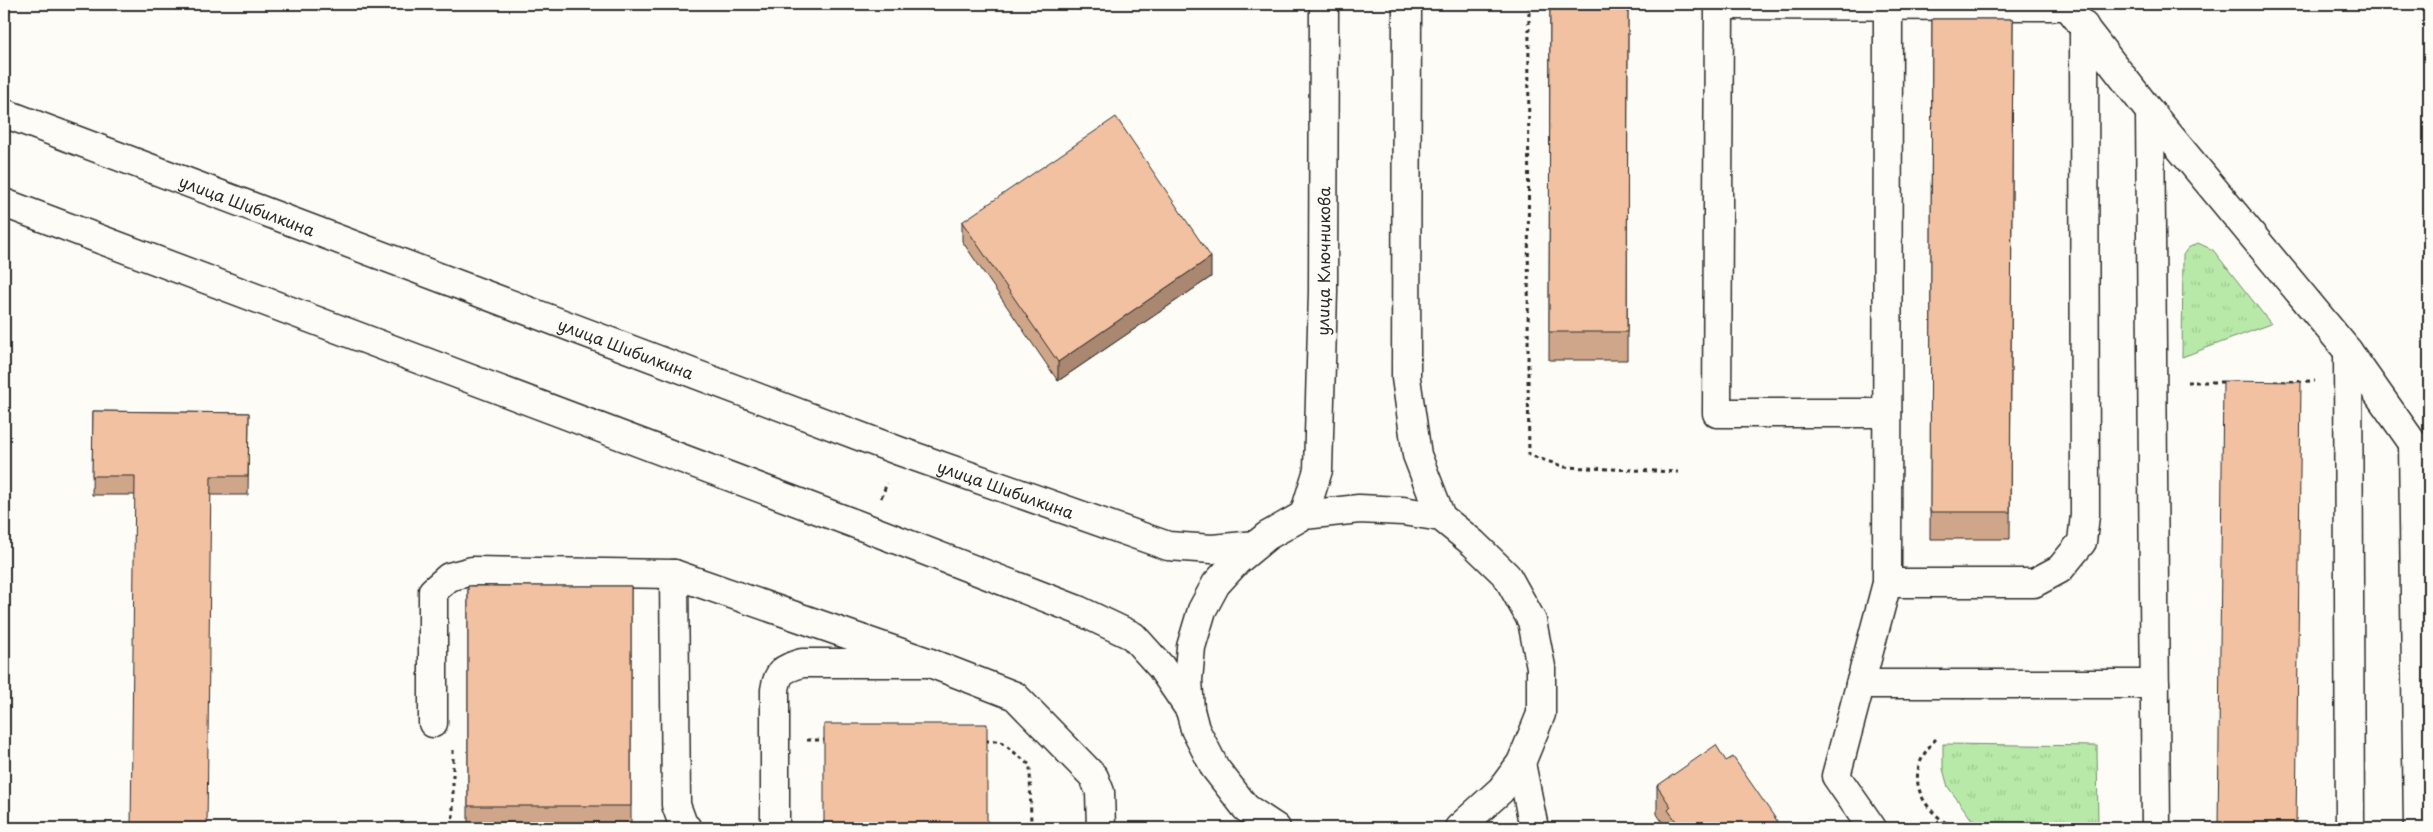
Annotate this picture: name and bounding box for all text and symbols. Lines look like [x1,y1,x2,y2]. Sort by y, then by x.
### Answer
street label: улица Шибилкина [176,168,319,241]
street label: улица Ключникова [1310,187,1335,336]
street label: улица Шибилкина [555,311,697,385]
street label: улица Шибилкина [934,454,1077,524]

